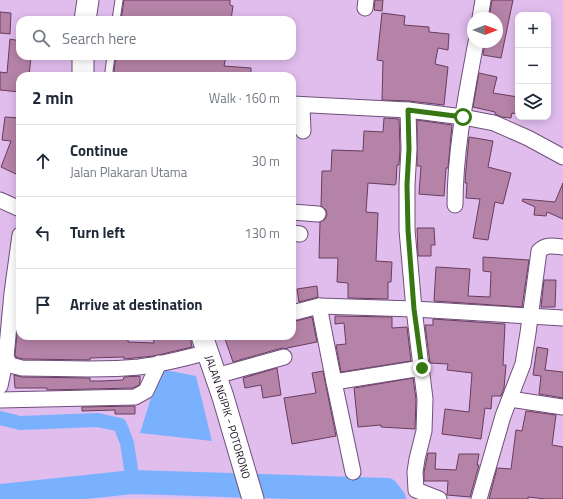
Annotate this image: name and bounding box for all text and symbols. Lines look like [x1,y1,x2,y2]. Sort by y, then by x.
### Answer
north arrow [467,12,503,48]
map controls [515,12,551,120]
button: + [515,12,551,48]
search box [16,16,296,60]
icon: search [30,27,52,49]
text: Search here [62,27,136,50]
button: − [515,48,551,84]
button: layers [515,84,551,120]
text: 2 min [32,85,73,111]
text: Walk · 160 m [209,88,280,108]
route start [454,108,472,126]
text: Continue [70,139,128,162]
icon: ahead [32,150,54,172]
text: 30 m [252,151,280,171]
text: Jalan Plakaran Utama [70,162,187,182]
text: Turn left [70,221,125,244]
icon: left [32,222,54,244]
text: 130 m [244,223,280,243]
text: Arrive at destination [70,293,203,316]
icon: arrive [32,294,54,316]
street label: JALAN NGIPIK - POTORONO [201,353,255,481]
route end [413,359,431,377]

